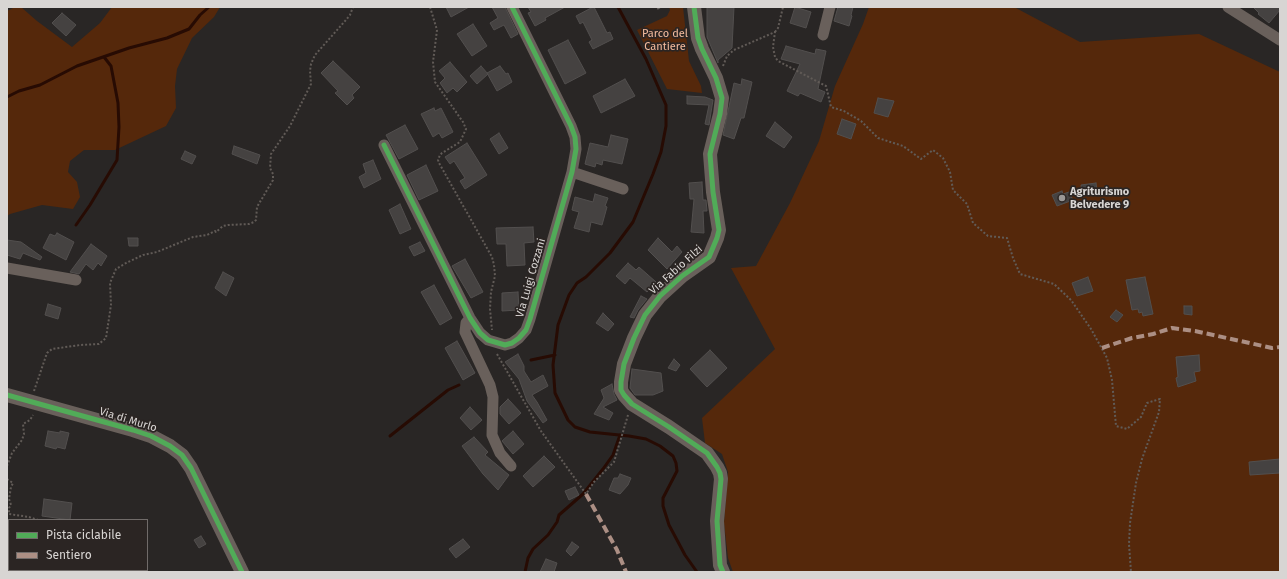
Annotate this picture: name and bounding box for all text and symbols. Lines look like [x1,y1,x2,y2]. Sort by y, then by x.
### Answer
park label: Parco del Cantiere [642,27,688,53]
place label: Agriturismo Belvedere 9 [1070,185,1129,211]
marker: Agriturismo Belvedere 9 [1057,193,1067,203]
street label: Via Luigi Cozzani [513,237,549,319]
street label: Via Fabio Filzi [647,243,705,297]
street label: Via di Murlo [98,405,158,435]
legend [8,519,148,571]
text: Pista ciclabile [46,528,121,542]
text: Sentiero [46,548,92,562]

